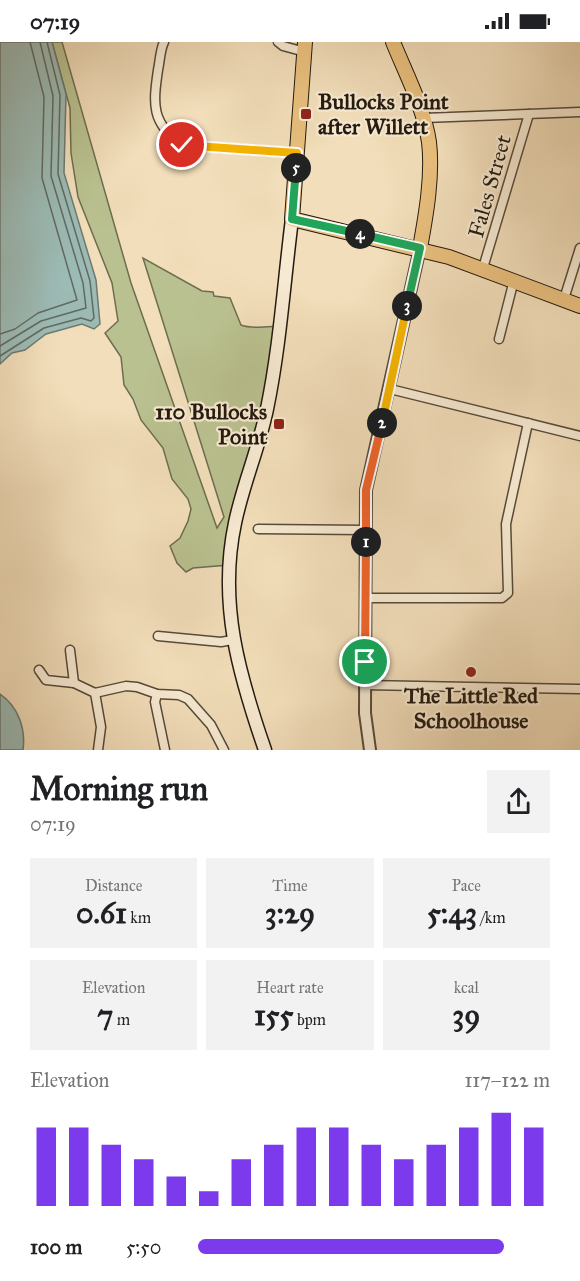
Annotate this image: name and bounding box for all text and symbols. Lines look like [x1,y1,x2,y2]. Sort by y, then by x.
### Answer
text: 07:19 [30,8,80,35]
place label: Bullocks Point after Willett [318,88,449,140]
marker: Bullocks Point after Willett [299,107,313,121]
pin [156,119,207,170]
icon: check [165,128,198,161]
street label: Fales Street [462,131,517,241]
pin: 5 [281,153,311,183]
text: 5 [292,158,300,177]
pin: 4 [345,219,375,249]
text: 4 [356,224,364,243]
pin: 3 [392,291,422,321]
text: 3 [404,296,410,315]
place label: 110 Bullocks Point [155,398,267,450]
pin: 2 [367,408,397,438]
text: 2 [378,413,386,432]
marker: 110 Bullocks Point [272,417,286,431]
pin: 1 [351,527,381,557]
text: 1 [363,532,369,551]
pin [339,636,390,687]
icon: arrive [348,645,381,678]
marker: The Little Red Schoolhouse [464,665,478,679]
place label: The Little Red Schoolhouse [403,682,539,734]
text: Morning run [30,769,208,809]
button: share [487,770,550,833]
text: 07:19 [30,812,76,836]
text: Distance [85,876,142,895]
text: Time [272,876,308,895]
text: Pace [452,876,481,895]
text: 0.61 [76,895,127,931]
text: 3:29 [265,895,315,931]
text: 5:43 [427,895,477,931]
text: km [127,908,151,927]
text: /km [477,908,506,927]
text: Elevation [82,978,145,997]
text: Heart rate [256,978,324,997]
text: kcal [454,978,479,997]
text: 7 [97,997,113,1033]
text: 155 [254,997,293,1033]
text: 39 [452,997,480,1033]
text: m [113,1010,130,1029]
text: bpm [293,1010,326,1029]
text: Elevation [30,1068,109,1092]
text: 117–122 m [464,1068,550,1092]
text: 100 m [30,1235,82,1259]
text: 5:50 [126,1235,161,1259]

